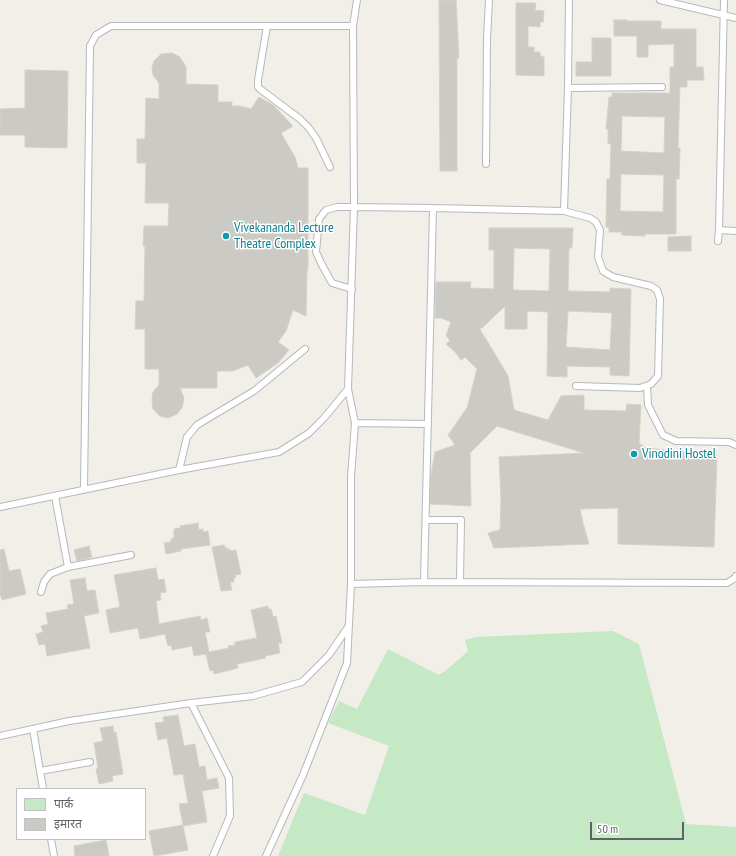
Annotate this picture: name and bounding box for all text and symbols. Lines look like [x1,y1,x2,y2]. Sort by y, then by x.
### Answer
place label: Vivekananda Lecture Theatre Complex [234,220,334,252]
marker: Vivekananda Lecture Theatre Complex [221,231,231,241]
place label: Vinodini Hostel [642,446,716,462]
marker: Vinodini Hostel [629,449,639,459]
legend [16,788,146,840]
text: पार्क [54,796,73,811]
scale bar [592,814,686,840]
text: इमारत [54,816,82,831]
text: 50 m [597,821,618,836]

